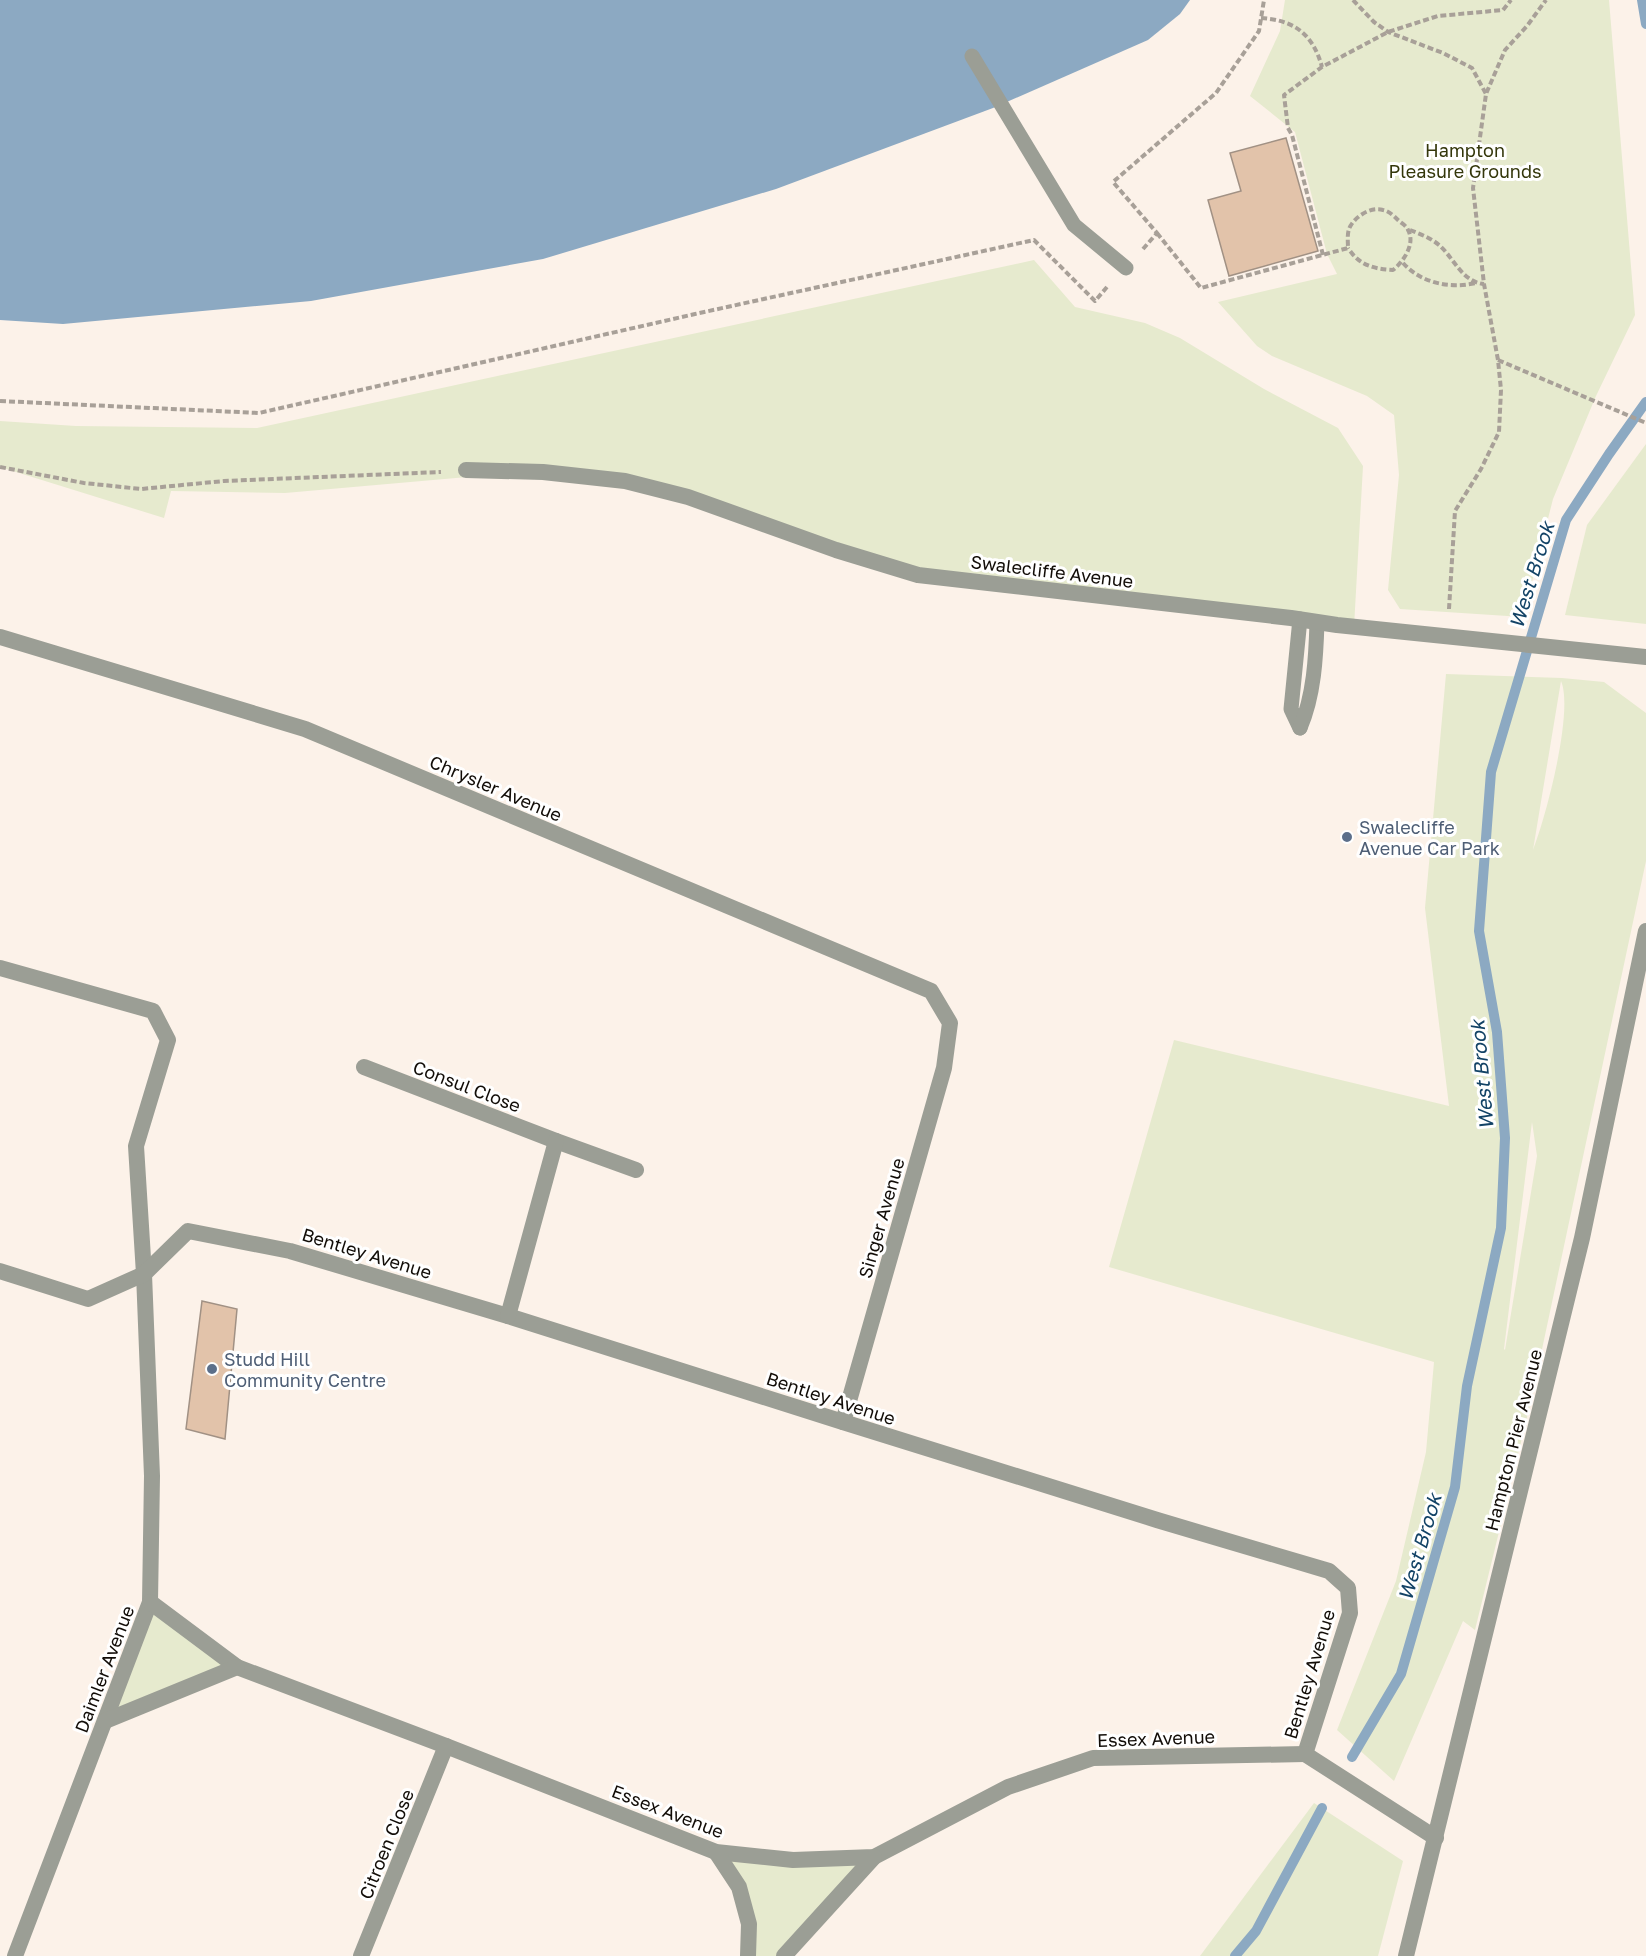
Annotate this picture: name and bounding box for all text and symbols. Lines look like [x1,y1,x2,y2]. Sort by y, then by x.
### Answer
park label: Hampton Pleasure Grounds [1388,139,1542,182]
water label: West Brook [1503,516,1559,631]
street label: Swalecliffe Avenue [969,550,1135,592]
street label: Chrysler Avenue [427,750,565,826]
place label: Swalecliffe Avenue Car Park [1359,816,1500,859]
marker: Swalecliffe Avenue Car Park [1340,830,1354,844]
water label: West Brook [1464,1017,1498,1131]
street label: Consul Close [410,1055,524,1117]
street label: Singer Avenue [853,1155,909,1281]
street label: Bentley Avenue [300,1223,434,1283]
street label: Hampton Pier Avenue [1480,1347,1546,1533]
place label: Studd Hill Community Centre [224,1348,386,1391]
marker: Studd Hill Community Centre [205,1362,219,1376]
street label: Bentley Avenue [764,1367,898,1429]
water label: West Brook [1392,1488,1446,1603]
street label: Daimler Avenue [70,1602,138,1736]
street label: Bentley Avenue [1279,1607,1339,1741]
street label: Essex Avenue [1097,1725,1215,1751]
street label: Essex Avenue [609,1780,727,1842]
street label: Citroen Close [354,1786,418,1902]

